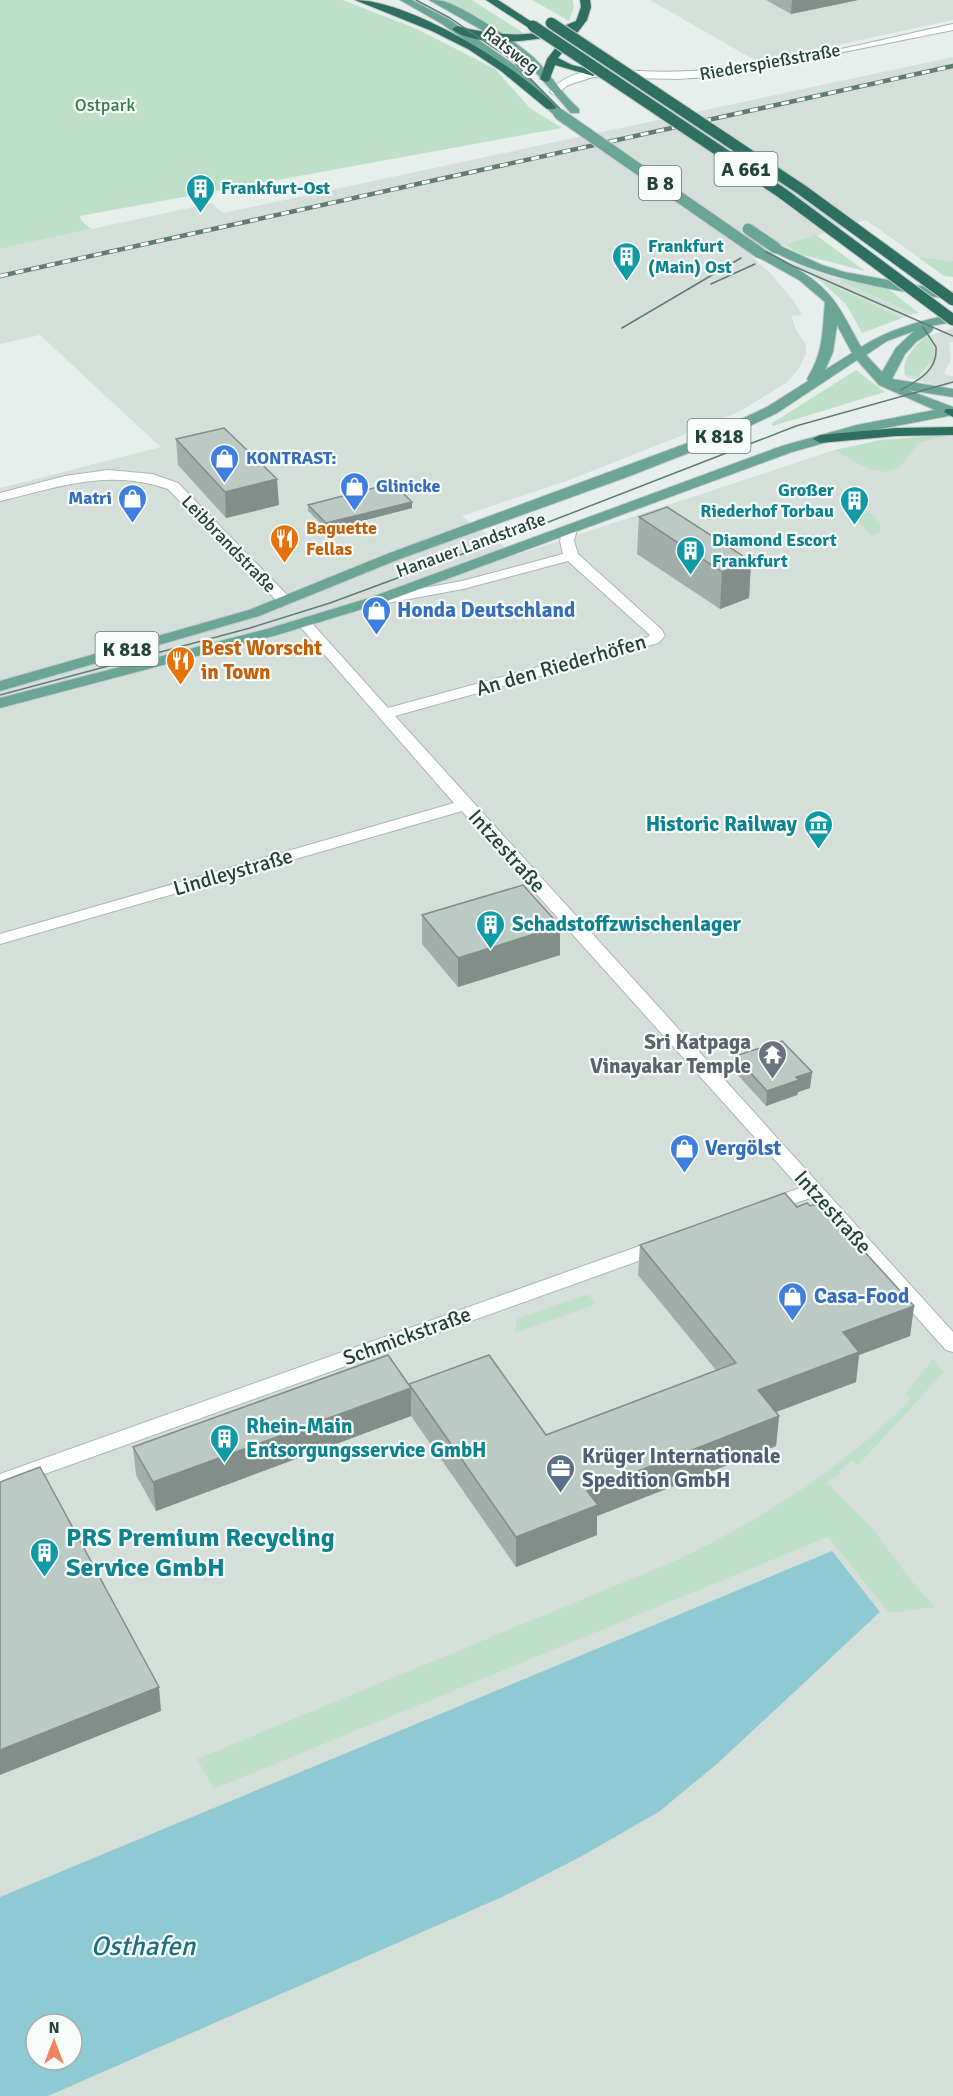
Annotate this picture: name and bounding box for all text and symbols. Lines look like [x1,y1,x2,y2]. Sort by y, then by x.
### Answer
street label: Ratsweg [479,21,543,79]
street label: Riederspießstraße [698,39,842,85]
park label: Ostpark [75,94,135,116]
road number: A 661 [714,152,777,186]
road number: B 8 [639,166,681,200]
building icon: Frankfurt-Ost [184,172,216,214]
place label: Frankfurt-Ost [221,177,330,199]
place label: Frankfurt (Main) Ost [648,235,732,278]
building icon: Frankfurt (Main) Ost [611,240,643,282]
road number: K 818 [688,419,750,453]
shop icon: KONTRAST: [209,442,241,484]
place label: KONTRAST: [246,447,337,469]
shop icon: Glinicke [339,470,371,512]
place label: Glinicke [376,475,440,497]
place label: Großer Riederhof Torbau [700,479,835,522]
shop icon: Matri [117,482,149,524]
building icon: Großer Riederhof Torbau [839,484,871,526]
place label: Matri [68,487,112,509]
street label: Leibbrandstraße [177,491,281,597]
street label: Hanauer Landstraße [393,508,549,582]
place label: Baguette Fellas [306,517,377,560]
restaurant icon: Baguette Fellas [269,522,301,564]
place label: Diamond Escort Frankfurt [712,529,837,572]
building icon: Diamond Escort Frankfurt [675,534,707,576]
shop icon: Honda Deutschland [360,594,392,636]
place label: Honda Deutschland [397,597,575,623]
street label: An den Riederhöfen [473,628,649,702]
road number: K 818 [96,632,158,666]
place label: Best Worscht in Town [201,635,322,685]
restaurant icon: Best Worscht in Town [164,644,196,686]
street label: Intzestraße [463,804,551,898]
museum icon: Historic Railway [802,808,834,850]
place label: Historic Railway [646,811,798,837]
street label: Lindleystraße [170,843,296,901]
building icon: Schadstoffzwischenlager [475,908,507,950]
place label: Schadstoffzwischenlager [512,911,742,937]
place label: Sri Katpaga Vinayakar Temple [590,1029,751,1079]
temple icon: Sri Katpaga Vinayakar Temple [756,1038,788,1080]
shop icon: Vergölst [668,1132,700,1174]
place label: Vergölst [705,1135,781,1161]
street label: Intzestraße [789,1165,877,1259]
shop icon: Casa-Food [777,1280,809,1322]
place label: Casa-Food [814,1283,909,1309]
street label: Schmickstraße [339,1301,475,1371]
place label: Rhein-Main Entsorgungsservice GmbH [246,1413,487,1463]
building icon: Rhein-Main Entsorgungsservice GmbH [209,1422,241,1464]
place label: Krüger Internationale Spedition GmbH [582,1443,780,1493]
office icon: Krüger Internationale Spedition GmbH [545,1452,577,1494]
place label: PRS Premium Recycling Service GmbH [66,1522,335,1584]
building icon: PRS Premium Recycling Service GmbH [29,1536,61,1578]
water label: Osthafen [91,1930,196,1963]
north arrow [24,2012,84,2072]
text: N [48,2018,60,2038]

